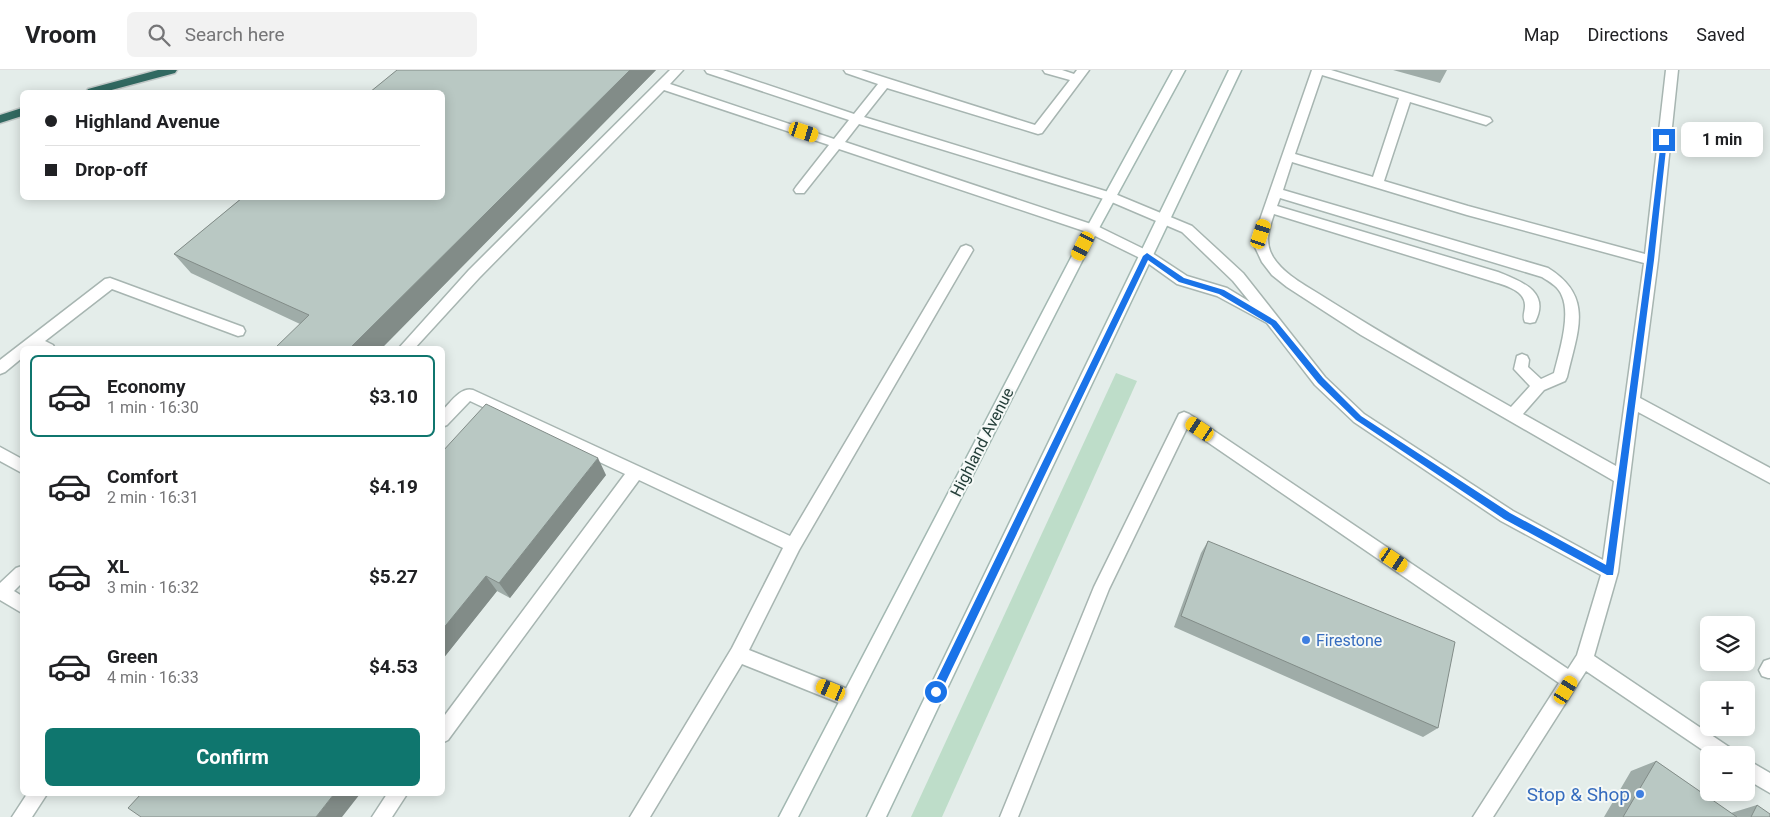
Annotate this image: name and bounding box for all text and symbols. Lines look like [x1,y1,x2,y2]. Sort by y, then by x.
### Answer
search box [127,12,477,57]
text: Vroom [25,21,97,49]
icon: search [145,21,173,49]
text: Search here [185,23,285,46]
text: Map [1524,24,1559,45]
text: Directions [1587,24,1668,45]
text: Saved [1696,24,1745,45]
text: Highland Avenue [75,110,220,133]
car [787,120,820,144]
callout: 1 min [1682,122,1764,158]
route end [1653,129,1675,151]
text: 1 min [1702,130,1742,149]
text: Drop-off [75,158,147,181]
car [1249,217,1272,251]
car [1069,229,1096,263]
icon: car [47,374,92,419]
text: Economy [107,375,186,398]
street label: Highland Avenue [946,384,1018,500]
text: $3.10 [369,385,418,408]
text: 1 min · 16:30 [107,398,199,417]
car [1183,414,1216,444]
icon: car [47,464,92,509]
text: Comfort [107,465,178,488]
text: $4.19 [369,475,418,498]
text: 2 min · 16:31 [107,488,199,507]
car [1377,545,1410,575]
icon: car [47,554,92,599]
text: XL [107,555,129,578]
text: $5.27 [369,565,418,588]
text: 3 min · 16:32 [107,578,199,597]
map controls [1700,616,1755,801]
button: layers [1700,616,1755,671]
place label: Firestone [1316,631,1382,650]
marker: Firestone [1300,634,1312,646]
icon: car [47,644,92,689]
text: Green [107,645,158,668]
text: $4.53 [369,655,418,678]
text: 4 min · 16:33 [107,668,199,687]
car [1551,673,1580,707]
car [814,677,847,703]
route start [925,681,947,703]
button: + [1700,681,1755,736]
button: Confirm [45,728,420,786]
button: − [1700,746,1755,801]
place label: Stop & Shop [1527,783,1630,806]
marker: Stop & Shop [1634,788,1646,800]

